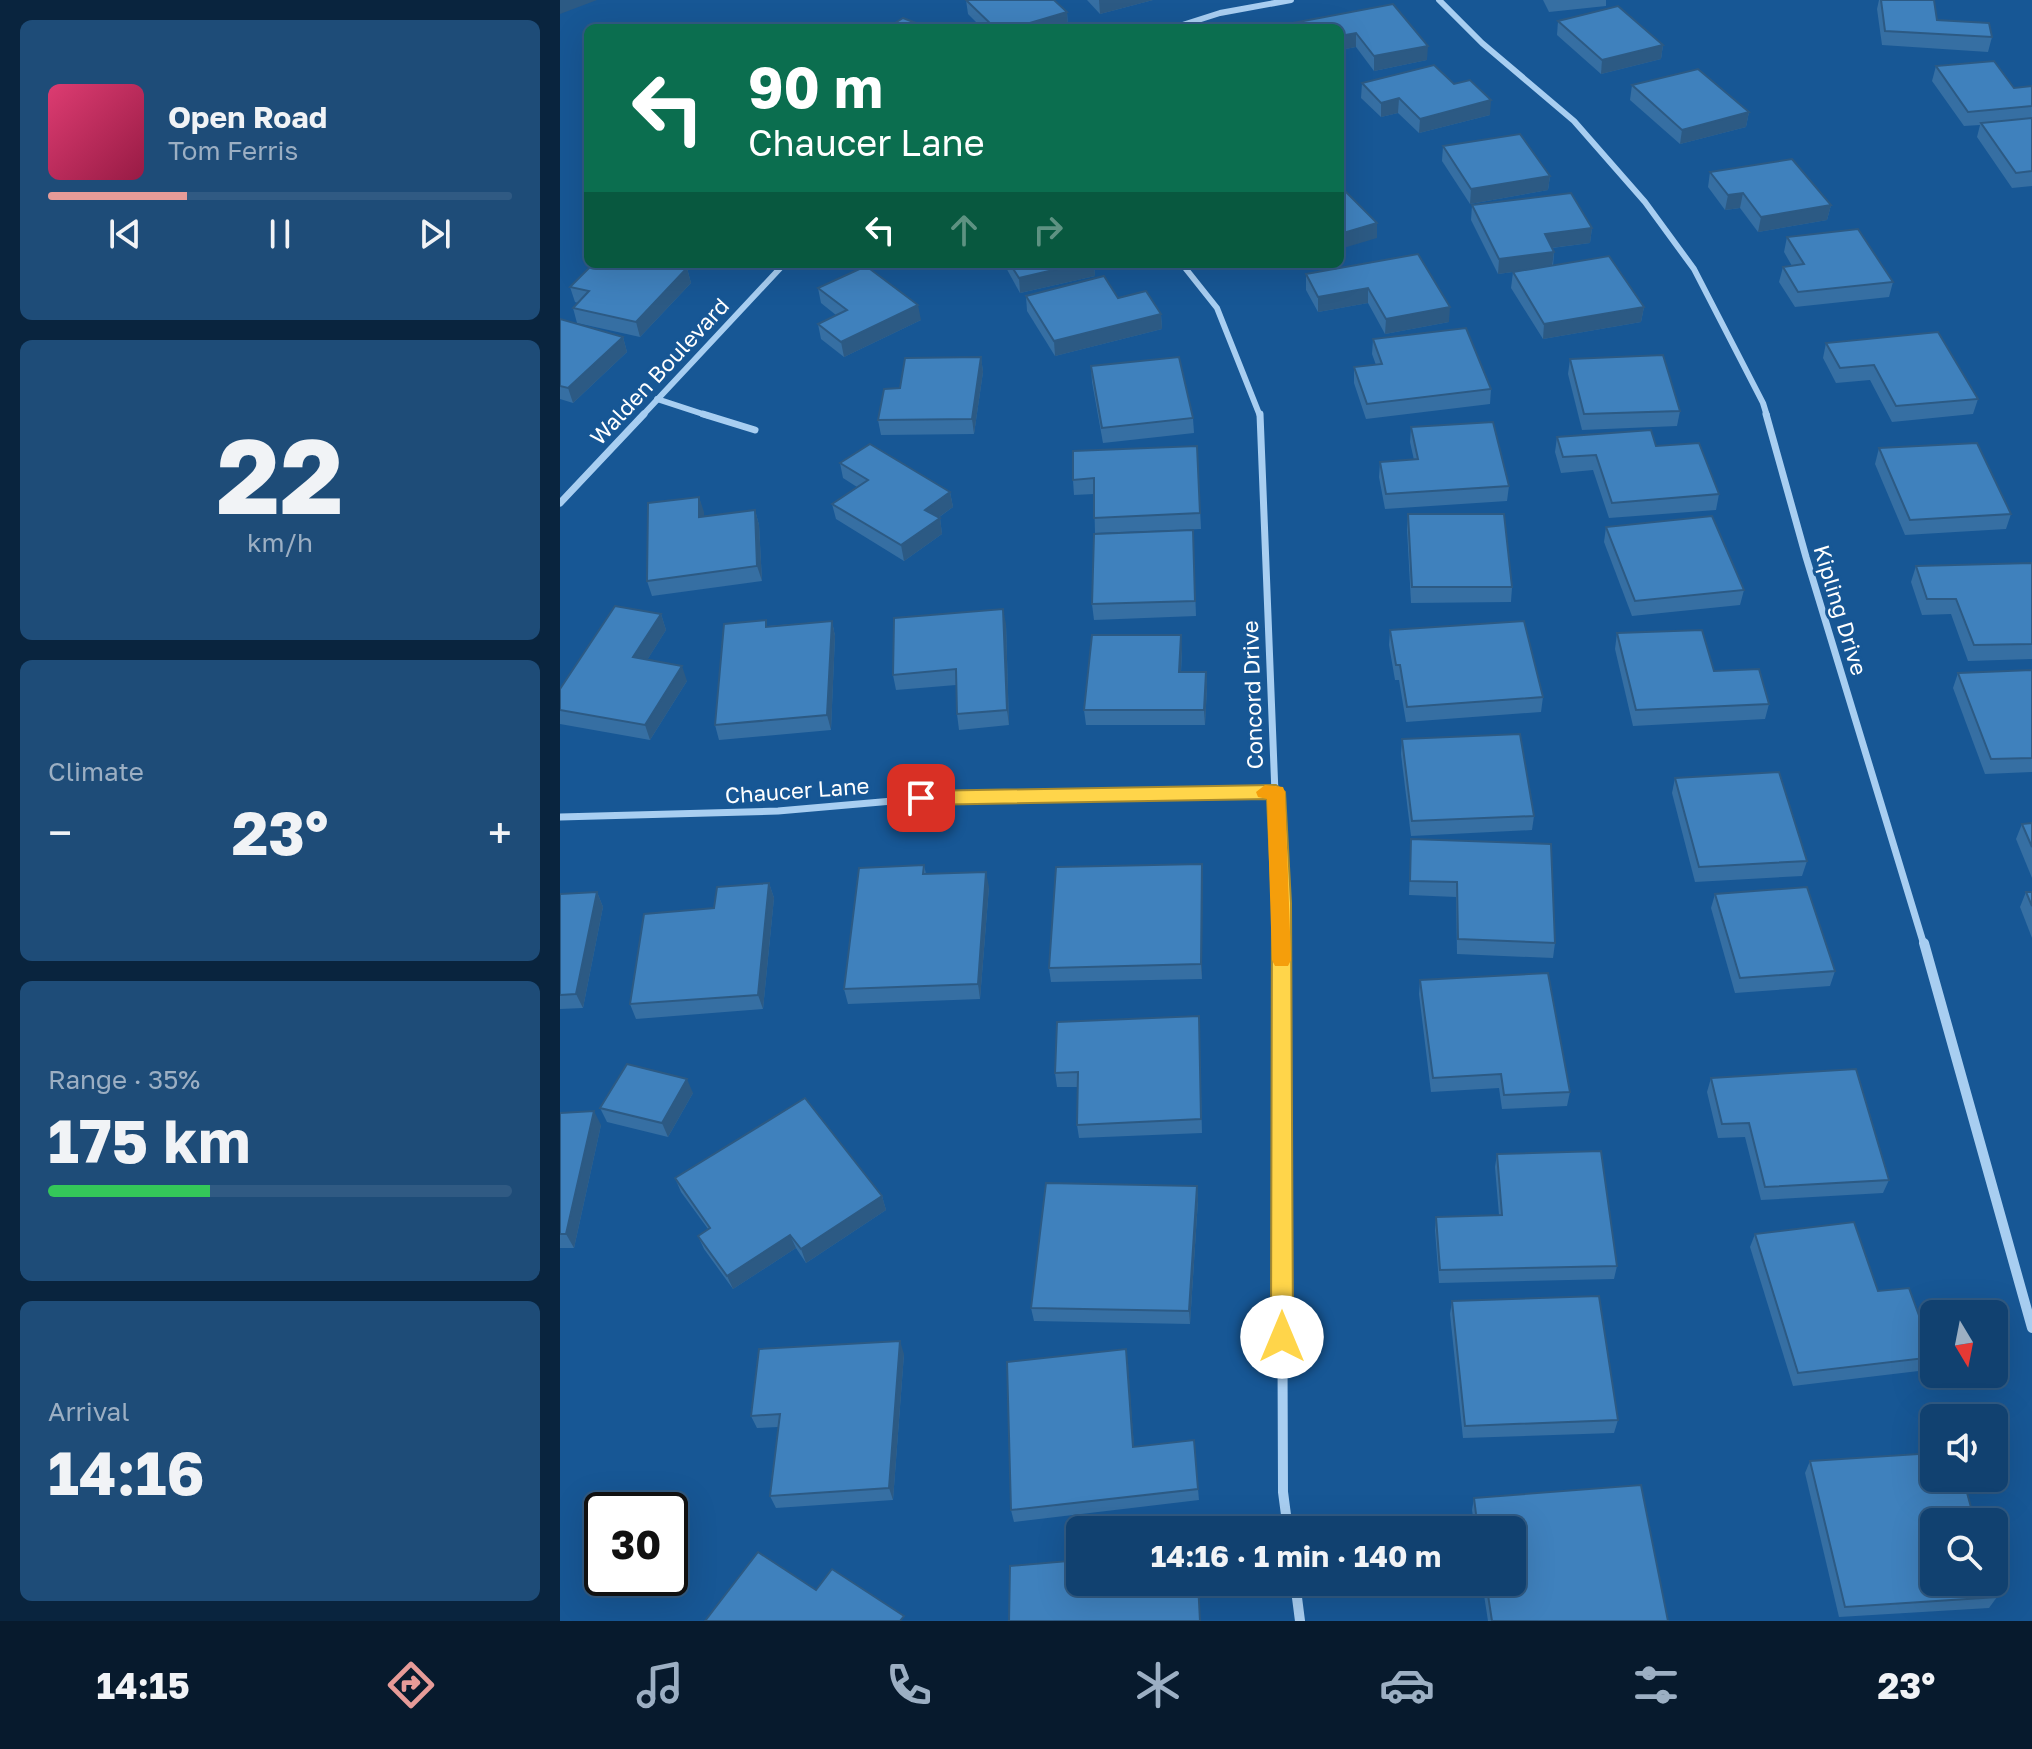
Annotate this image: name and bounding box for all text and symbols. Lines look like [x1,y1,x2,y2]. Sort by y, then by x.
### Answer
text: 90 m [748,53,883,120]
icon: left [616,56,720,160]
text: Open Road [168,99,327,135]
text: Chaucer Lane [748,121,985,164]
text: Tom Ferris [168,135,298,166]
icon: left [858,208,902,252]
icon: ahead [942,208,986,252]
icon: right [1026,208,1070,252]
icon: previous [103,212,147,256]
icon: pause [258,212,302,256]
icon: next [413,212,457,256]
street label: Walden Boulevard [584,292,734,450]
text: 22 [217,412,343,537]
text: km/h [247,527,313,558]
street label: Kipling Drive [1808,542,1874,678]
street label: Concord Drive [1236,620,1268,770]
text: Climate [48,756,144,787]
pin [887,764,955,832]
street label: Chaucer Lane [724,771,870,809]
icon: arrive [899,776,943,820]
text: 23° [232,796,328,868]
text: − [48,806,72,859]
text: + [488,806,512,859]
text: Range · 35% [48,1064,200,1095]
text: 175 km [48,1104,251,1176]
position arrow [1240,1295,1324,1379]
north arrow [1920,1300,2008,1388]
map controls [1920,1300,2008,1596]
text: Arrival [48,1396,129,1427]
button: sound [1920,1404,2008,1492]
text: 14:16 [48,1436,205,1508]
speed limit sign: 30 [584,1492,688,1596]
button: search [1920,1508,2008,1596]
text: 14:16 · 1 min · 140 m [1151,1538,1441,1574]
icon: directions [383,1657,439,1713]
icon: music [632,1657,688,1713]
icon: phone [881,1657,937,1713]
icon: climate [1130,1657,1186,1713]
icon: car [1379,1657,1435,1713]
icon: filters [1628,1657,1684,1713]
text: 14:15 [97,1664,190,1707]
text: 23° [1877,1664,1935,1707]

